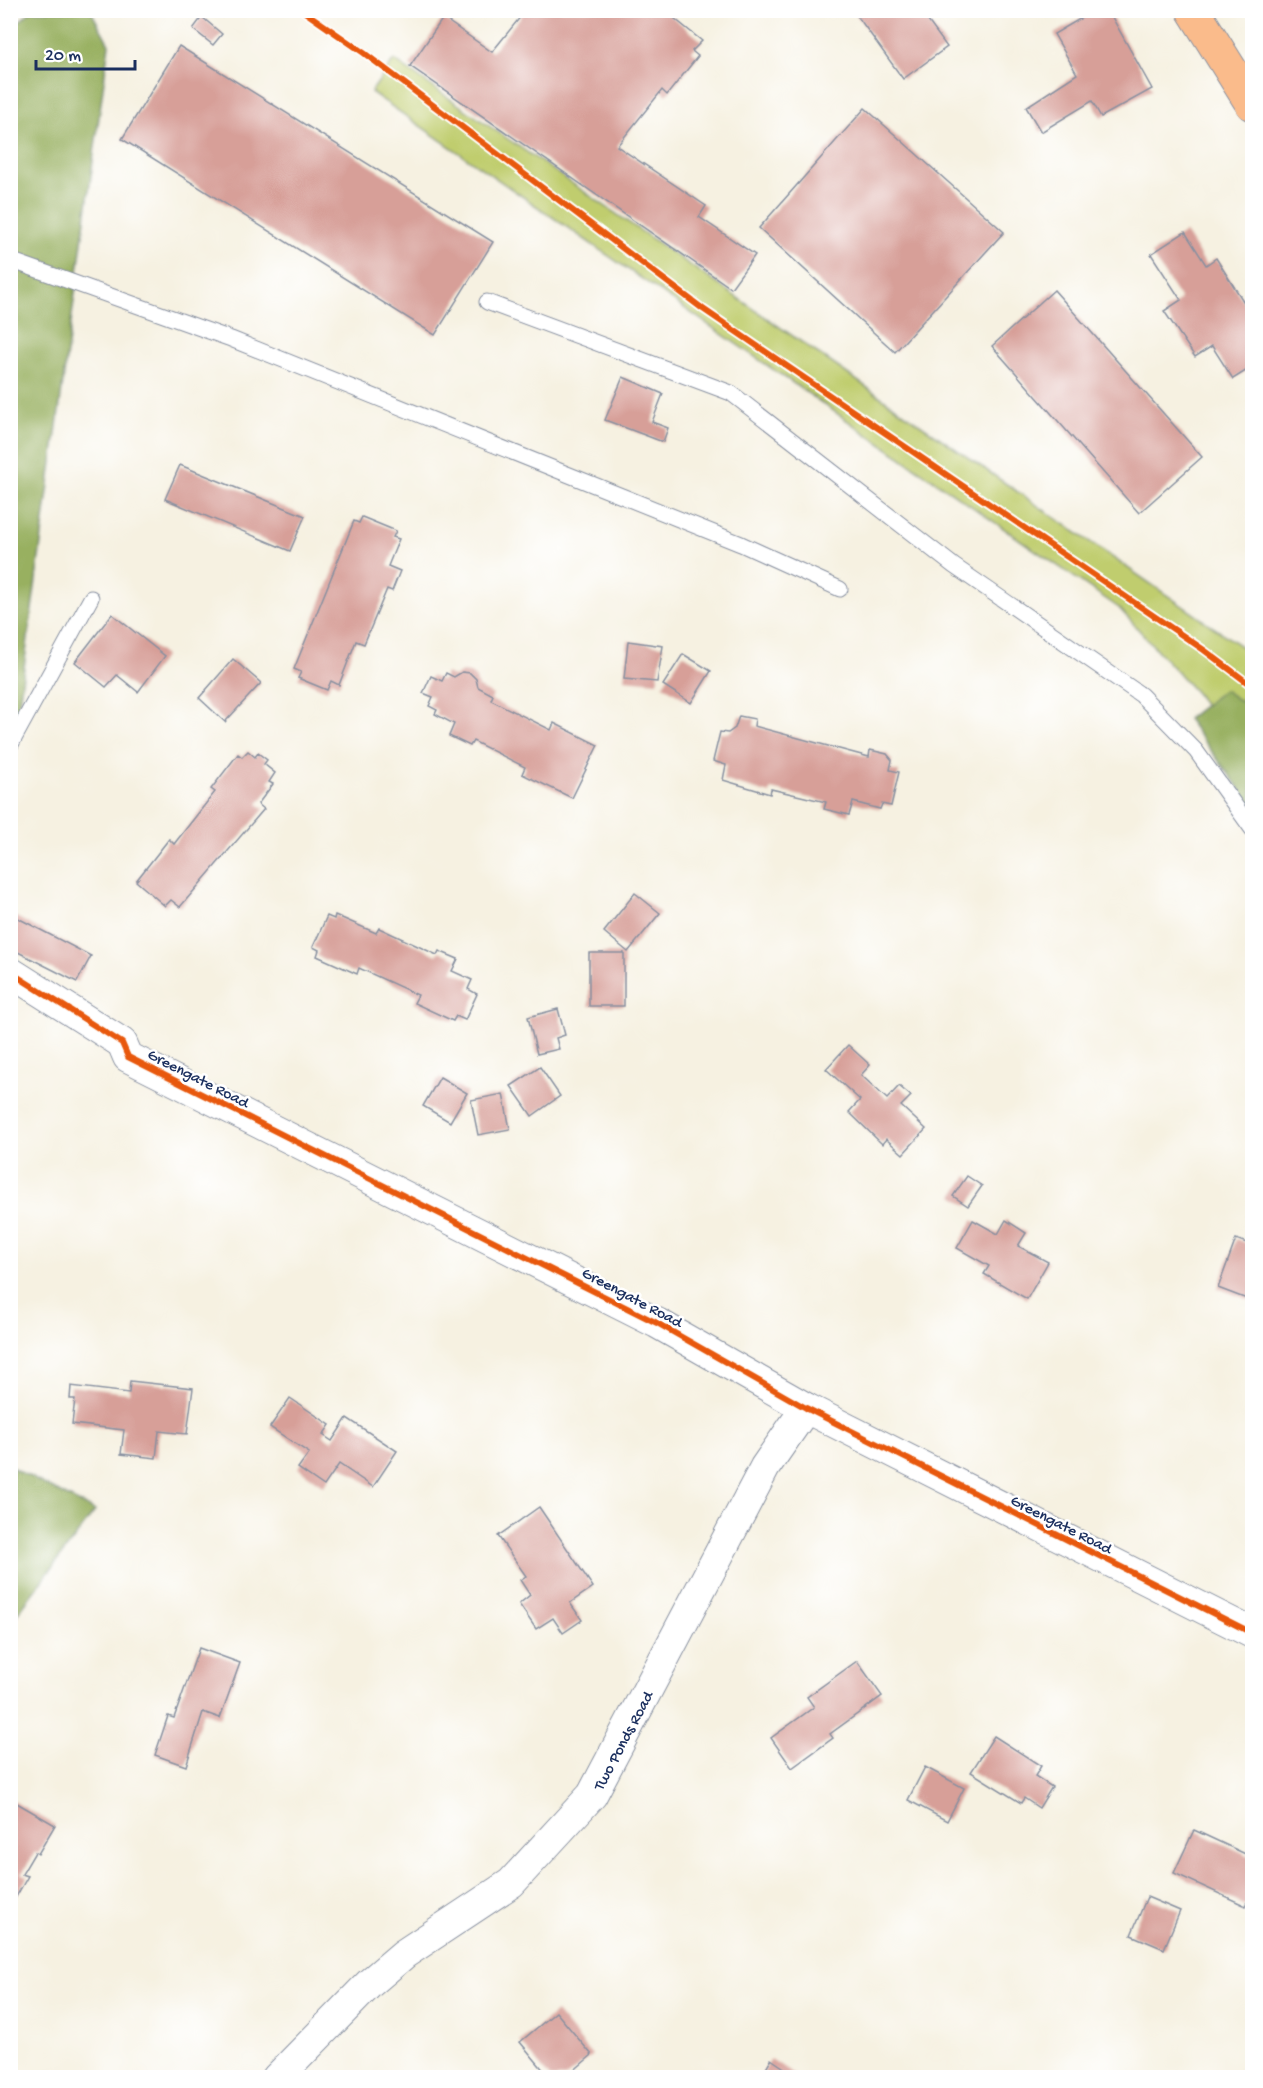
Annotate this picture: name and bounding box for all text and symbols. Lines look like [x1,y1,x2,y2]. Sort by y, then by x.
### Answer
scale bar [36,33,135,71]
text: 20 m [45,46,81,67]
street label: Greengate Road [143,1046,253,1115]
street label: Greengate Road [578,1265,686,1334]
street label: Greengate Road [1006,1492,1116,1561]
street label: Two Ponds Road [591,1687,660,1795]

